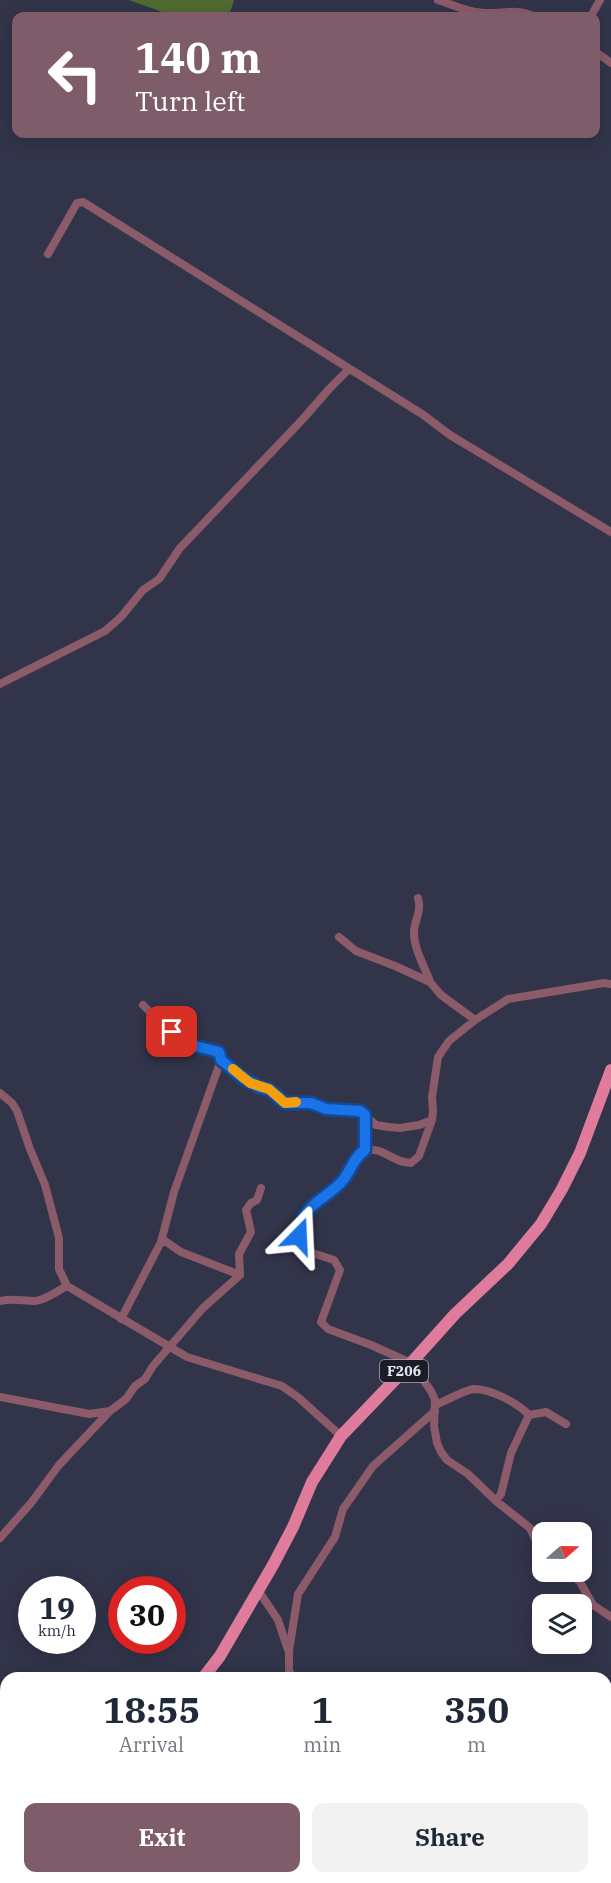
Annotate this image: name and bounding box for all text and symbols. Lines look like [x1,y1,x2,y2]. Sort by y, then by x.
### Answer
text: 140 m [135,30,261,85]
icon: left [36,36,114,114]
text: Turn left [135,83,246,118]
pin [146,1006,197,1057]
icon: arrive [155,1015,188,1048]
position arrow [267,1204,331,1268]
road number: F206 [380,1360,428,1382]
north arrow [532,1522,592,1582]
map controls [532,1522,592,1654]
speed limit sign: 30 [108,1576,186,1654]
text: 19 [39,1588,75,1627]
button: layers [532,1594,592,1654]
text: km/h [38,1621,76,1640]
text: 18:55 [103,1686,200,1733]
text: 1 [311,1686,333,1733]
text: 350 [444,1686,509,1733]
text: Arrival [119,1731,184,1758]
text: min [303,1731,341,1758]
text: m [467,1731,486,1758]
button: Exit [24,1803,300,1872]
button: Share [312,1803,588,1872]

